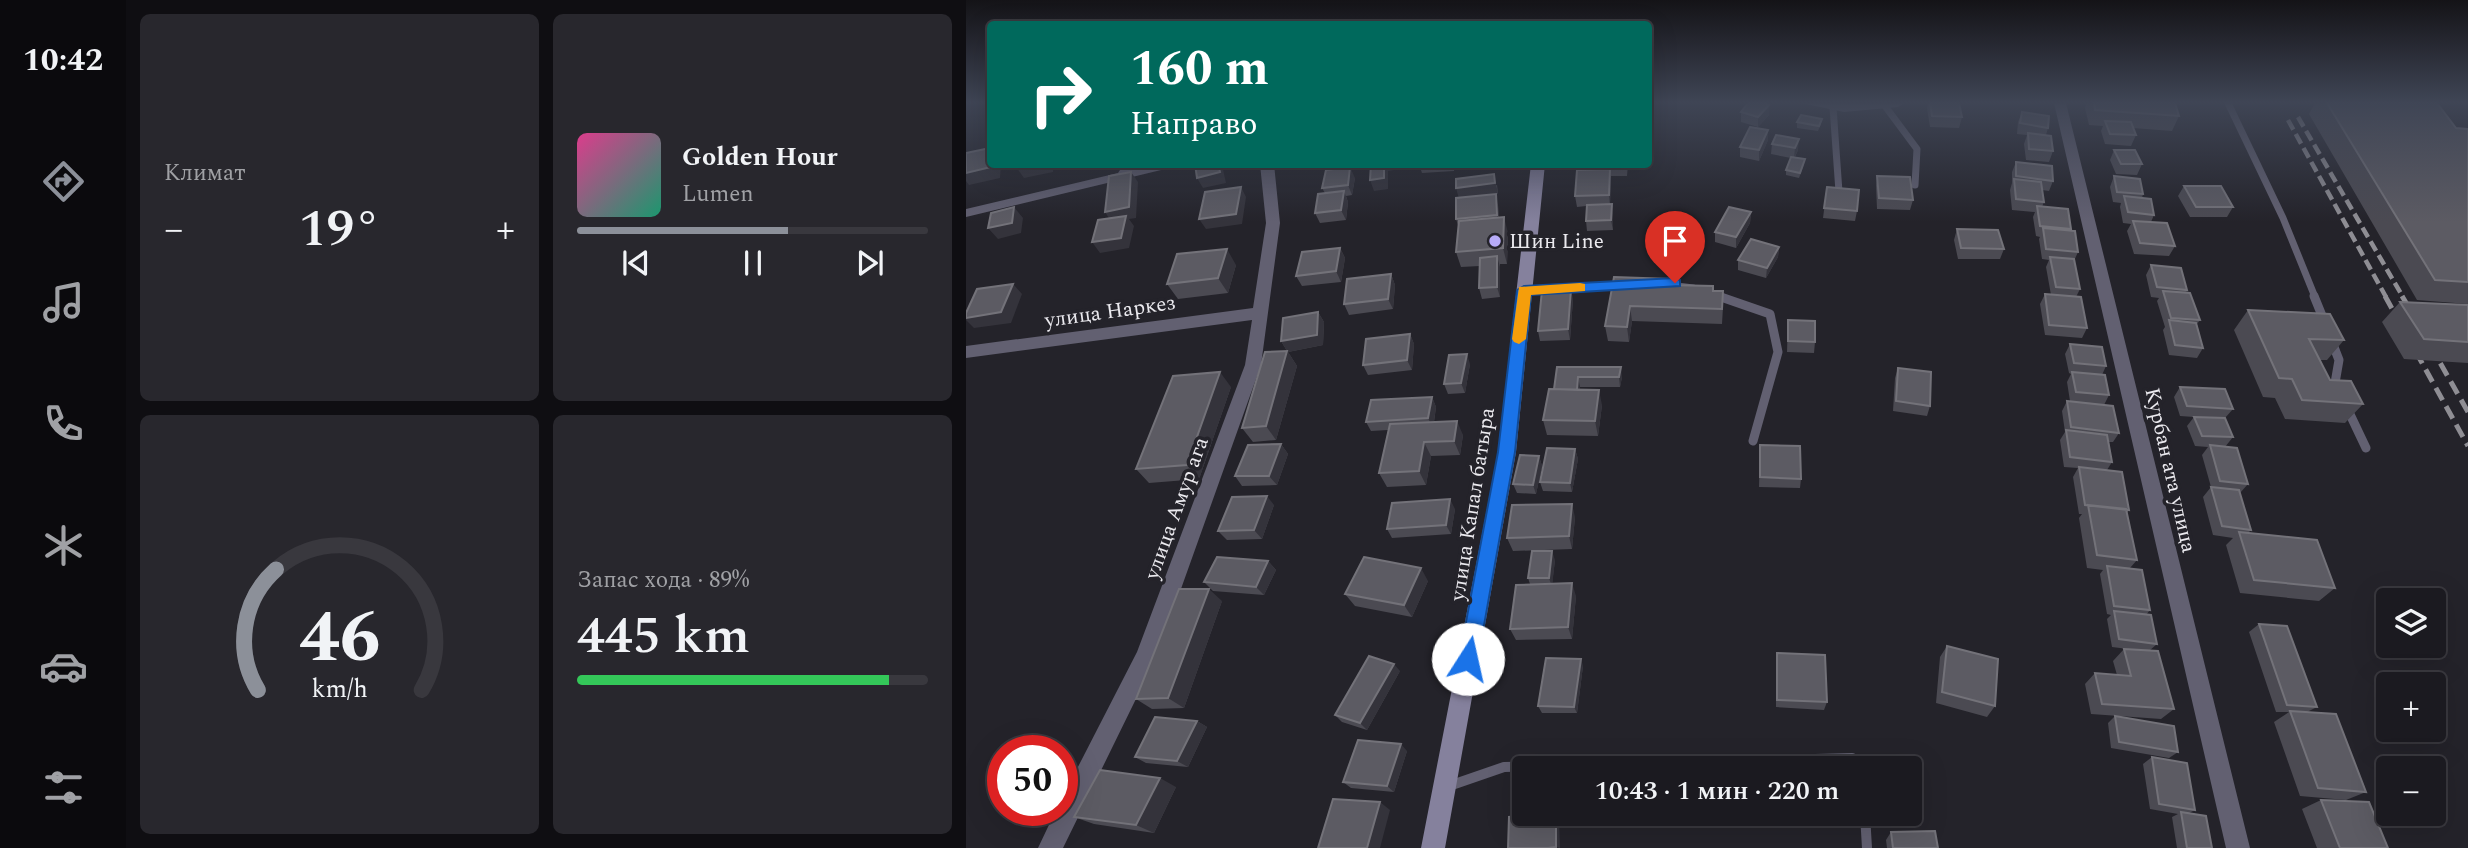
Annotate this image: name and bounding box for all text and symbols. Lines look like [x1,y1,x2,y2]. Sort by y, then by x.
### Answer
text: 160 m [1130,32,1269,107]
text: 10:42 [23,36,103,85]
icon: right [1015,49,1106,140]
text: Направо [1130,100,1257,149]
text: Golden Hour [682,137,838,177]
text: Климат [164,156,246,191]
icon: directions [39,157,88,206]
text: Lumen [682,177,754,212]
text: 19° [299,190,380,269]
text: − [164,201,183,259]
text: + [496,201,515,259]
pin [1645,211,1705,283]
icon: arrive [1656,222,1694,260]
place label: Шин Line [1509,226,1604,258]
marker: Шин Line [1487,233,1503,249]
icon: previous [617,244,655,282]
icon: pause [734,244,772,282]
icon: next [851,244,889,282]
icon: music [39,278,88,327]
street label: улица Наркез [1042,287,1178,337]
street label: Курбан ата улица [2135,384,2205,557]
icon: phone [39,399,88,448]
street label: улица Капал батыра [1442,404,1504,604]
street label: улица Амур ага [1136,432,1218,585]
icon: climate [39,521,88,570]
text: Запас хода · 89% [577,563,749,598]
text: 46 [299,584,380,695]
map controls [2376,588,2446,826]
button: layers [2376,588,2446,658]
text: 445 km [577,597,750,676]
position arrow [1431,622,1505,696]
icon: car [39,642,88,691]
text: km/h [311,671,368,709]
button: + [2376,672,2446,742]
speed limit sign: 50 [987,735,1078,826]
button: − [2376,756,2446,826]
icon: filters [39,763,88,812]
text: 10:43 · 1 мин · 220 m [1595,771,1839,811]

